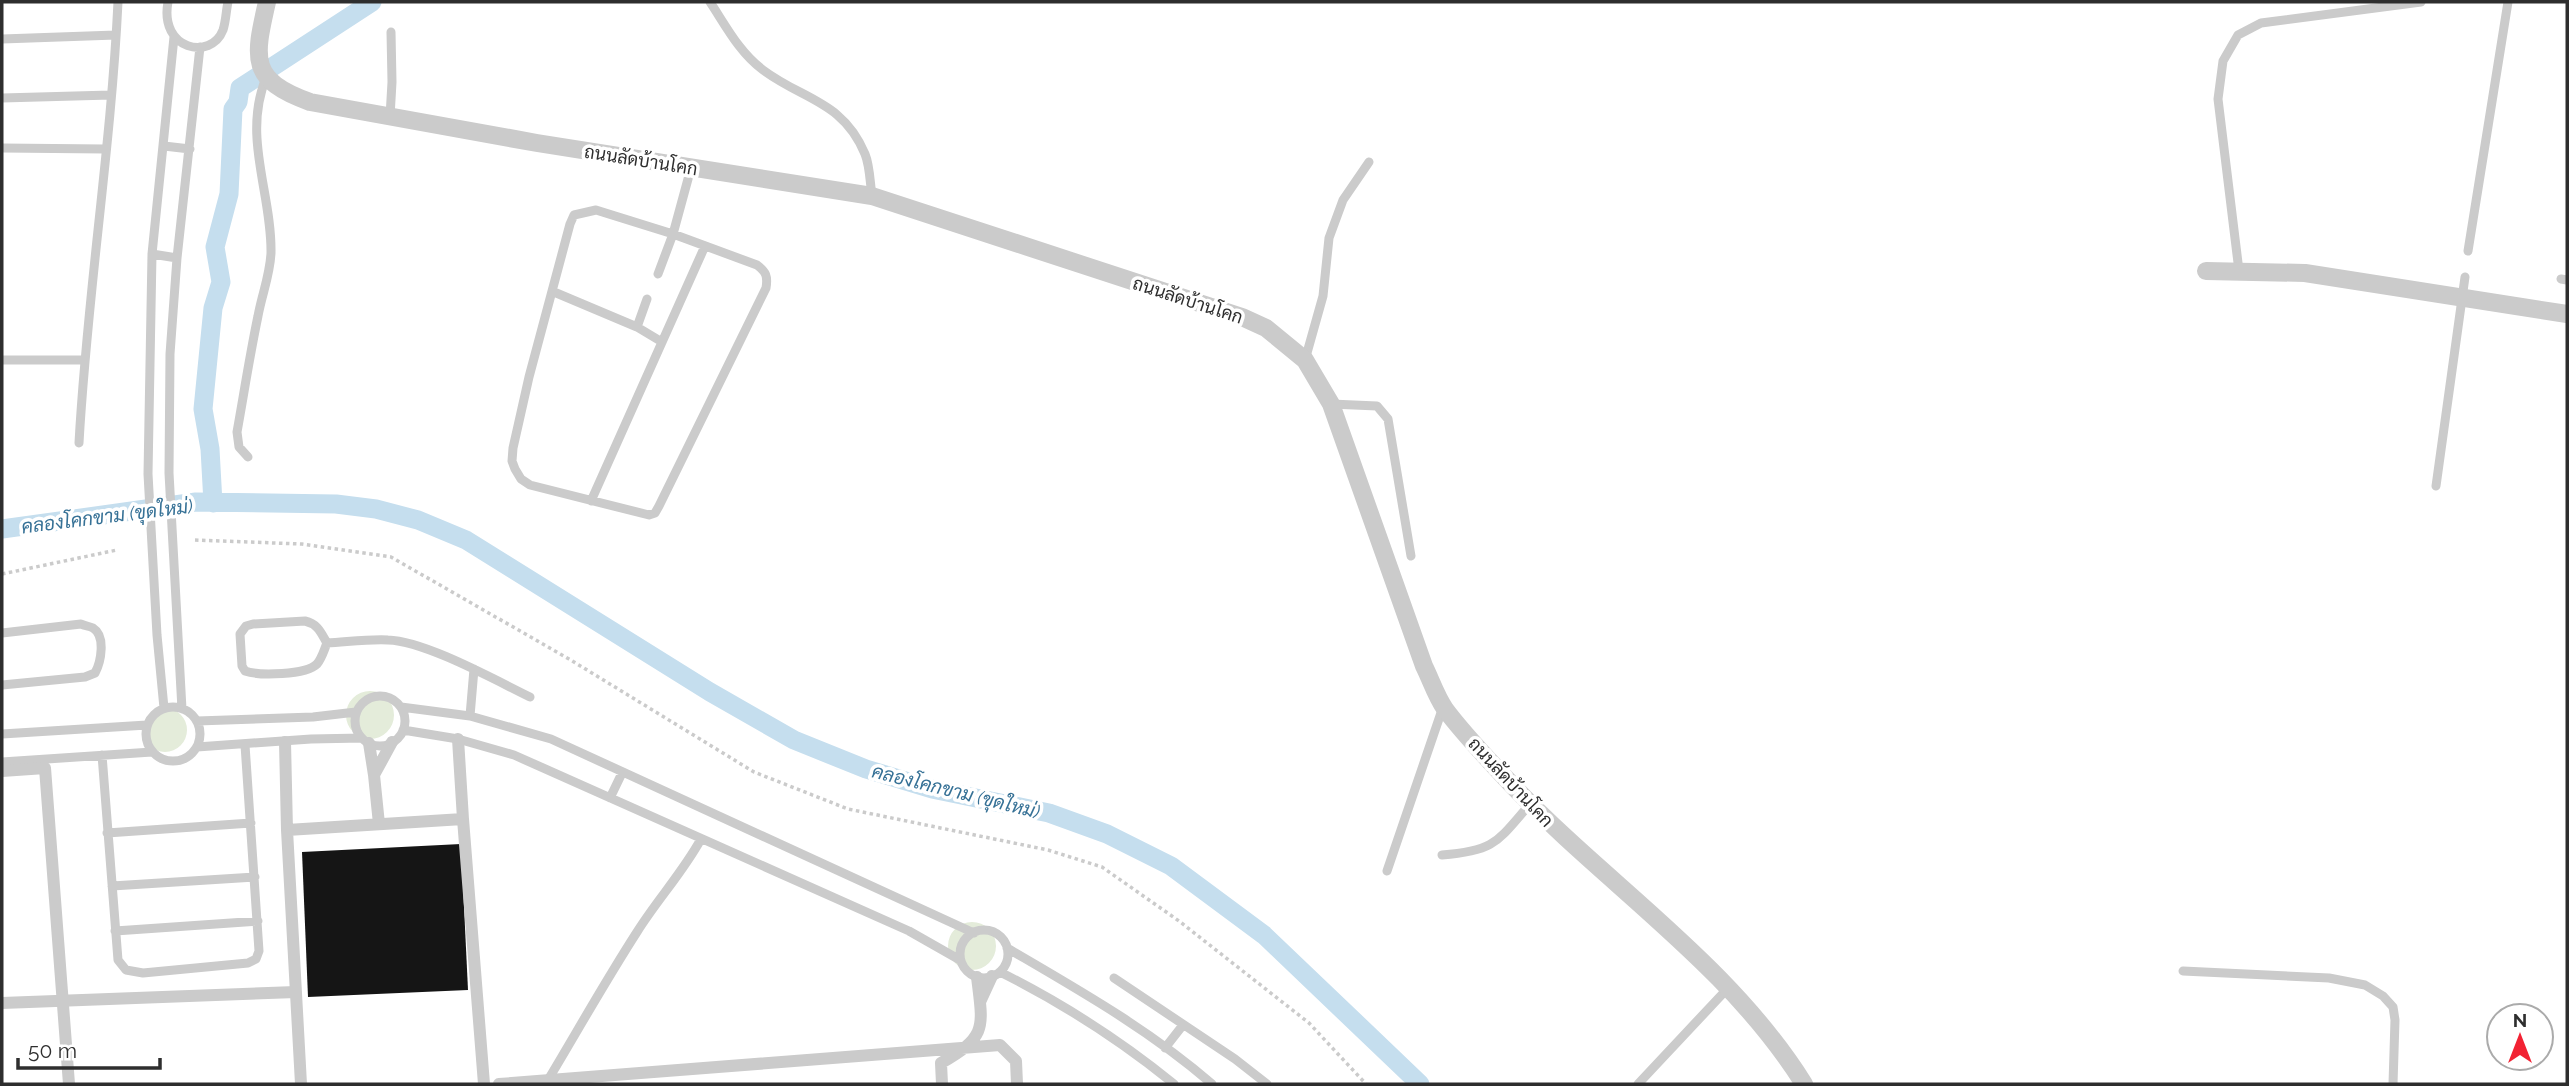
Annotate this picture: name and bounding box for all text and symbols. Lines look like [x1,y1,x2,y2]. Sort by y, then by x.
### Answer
street label: ถนนลัดบ้านโคก [583,139,699,179]
street label: ถนนลัดบ้านโคก [1130,270,1246,328]
water label: คลองโคกขาม (ขุดใหม่) [20,494,194,539]
street label: ถนนลัดบ้านโคก [1464,732,1559,831]
water label: คลองโคกขาม (ขุดใหม่) [869,759,1043,824]
north arrow [2485,1002,2555,1072]
text: N [2513,1009,2527,1031]
scale bar [18,1026,159,1070]
text: 50 m [28,1038,77,1063]

